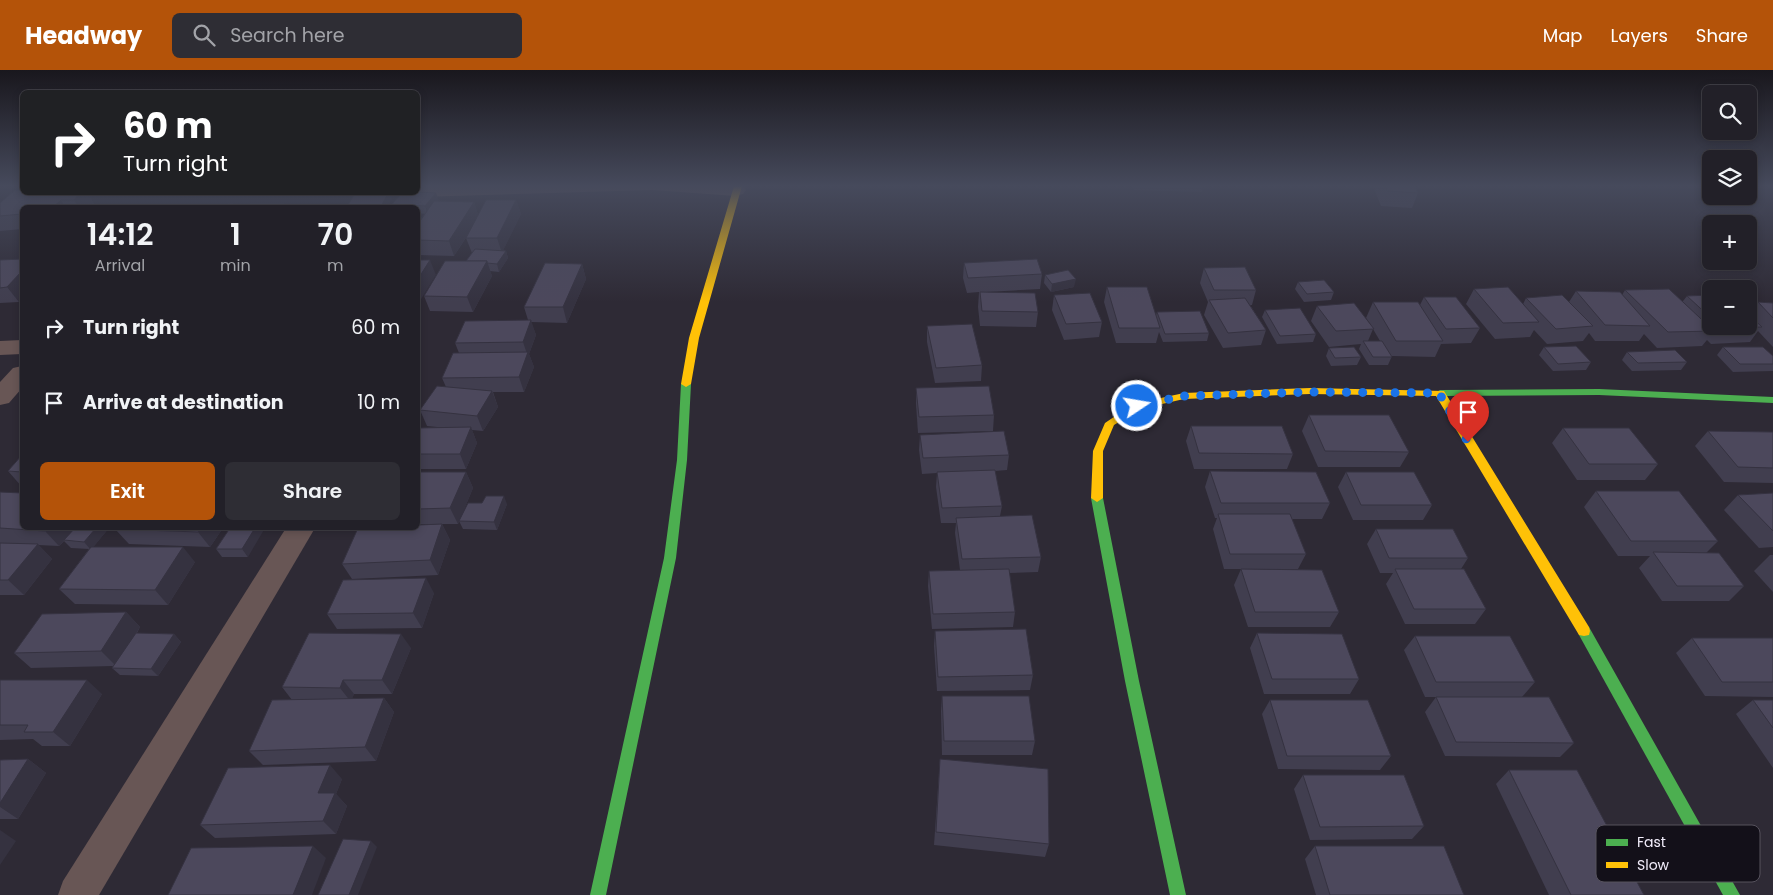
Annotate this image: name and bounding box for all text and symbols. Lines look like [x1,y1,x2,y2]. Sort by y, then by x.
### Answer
search box [172,13,522,58]
text: Headway [25,19,142,52]
icon: search [190,21,218,49]
text: Search here [230,22,345,49]
text: Map [1543,23,1583,48]
text: Layers [1611,23,1668,48]
text: Share [1696,23,1748,48]
map controls [1702,85,1757,335]
button: search [1702,85,1757,140]
text: 60 m [123,101,213,150]
icon: right [40,110,105,175]
text: Turn right [123,148,228,179]
button: layers [1702,150,1757,205]
text: 14:12 [87,213,153,256]
text: 1 [230,213,241,256]
text: 70 [317,213,353,256]
button: + [1702,215,1757,270]
text: Arrival [95,254,145,277]
text: min [220,254,251,277]
text: m [327,254,344,277]
button: − [1702,280,1757,335]
icon: right [40,314,68,342]
text: Turn right [83,314,179,341]
text: 60 m [351,314,400,341]
position arrow [1110,379,1162,431]
icon: arrive [40,389,68,417]
text: Arrive at destination [83,389,284,416]
text: 10 m [357,389,400,416]
pin [1447,391,1489,442]
icon: arrive [1454,398,1482,426]
button: Exit [40,462,215,520]
button: Share [225,462,400,520]
legend [1596,825,1760,882]
text: Fast [1637,832,1666,852]
text: Slow [1637,855,1670,875]

